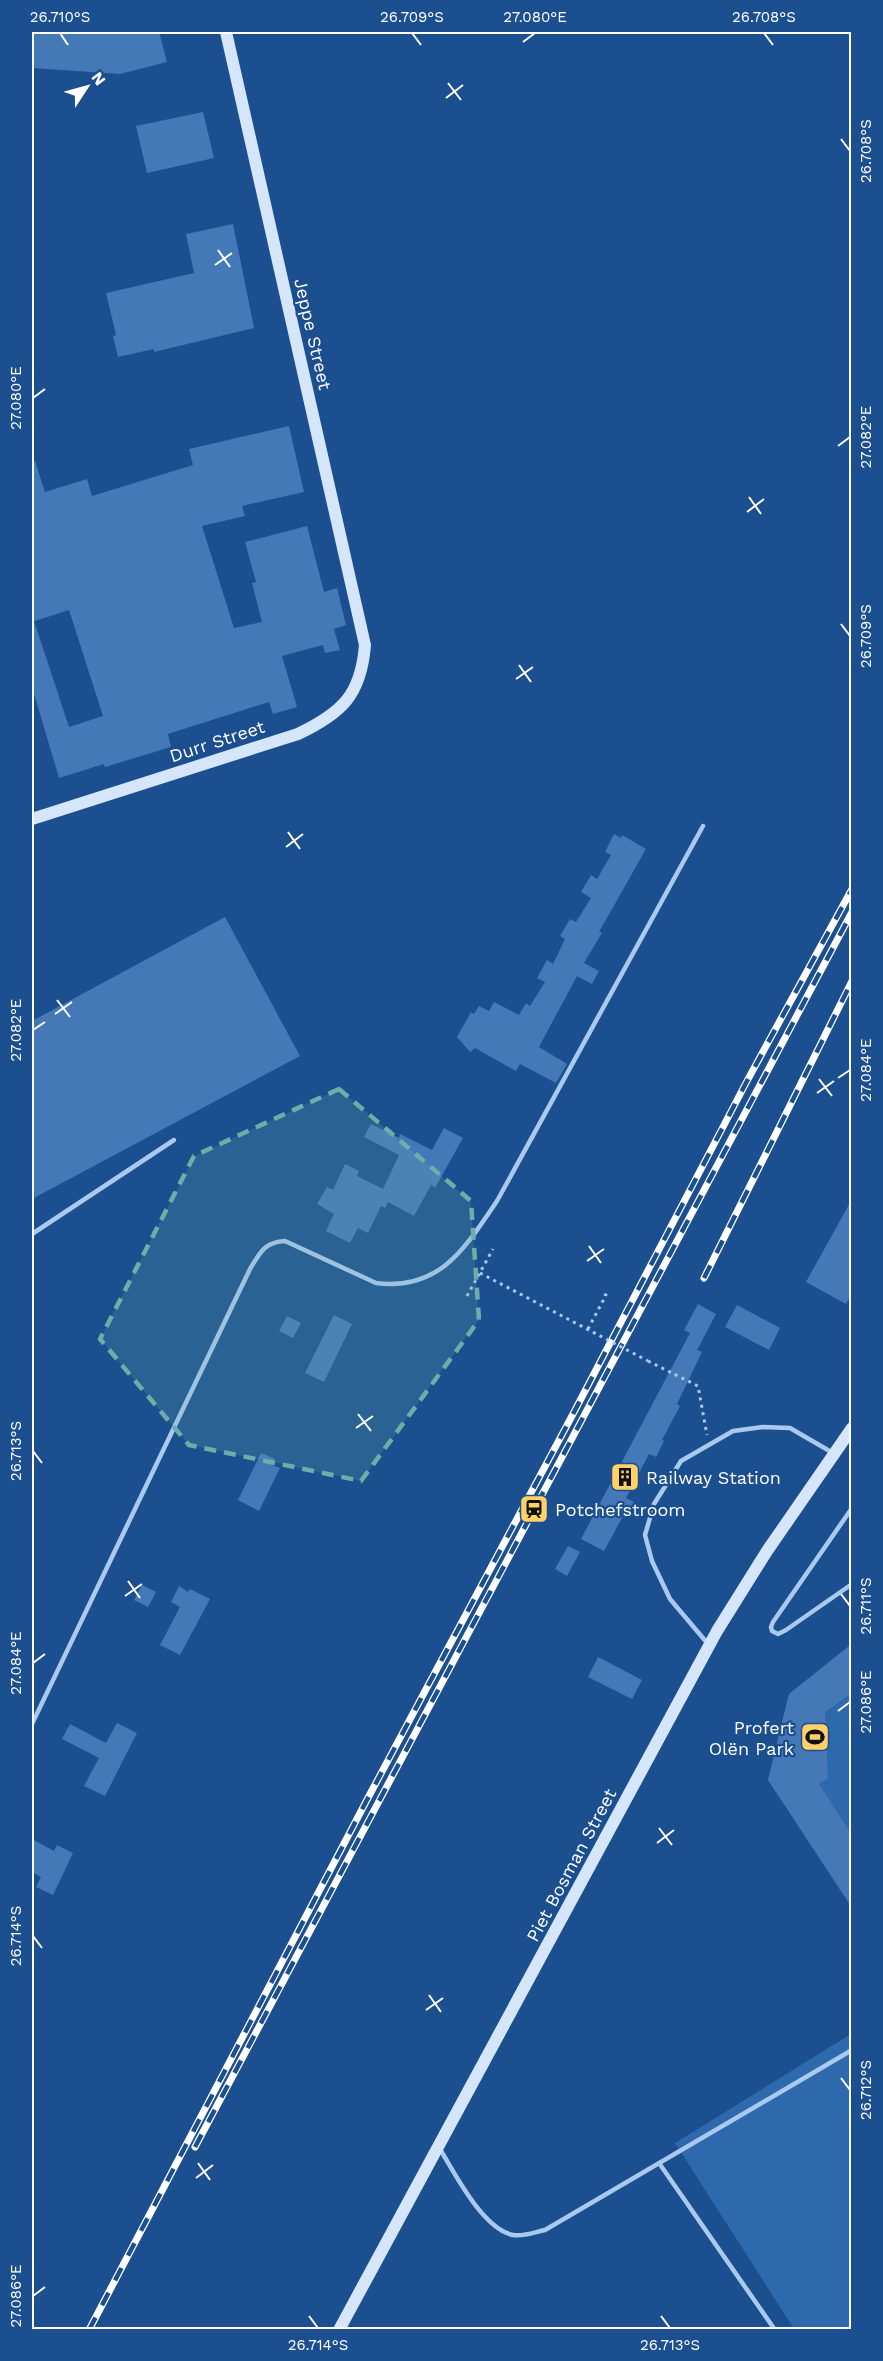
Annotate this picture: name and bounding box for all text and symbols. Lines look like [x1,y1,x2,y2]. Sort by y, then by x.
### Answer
text: 26.710°S [30,8,90,26]
text: 26.709°S [380,8,444,26]
text: 27.080°E [503,8,567,26]
text: 26.708°S [732,8,796,26]
north arrow [57,57,117,117]
text: N [88,68,110,89]
text: 26.708°S [857,119,875,183]
street label: Jeppe Street [290,276,336,392]
text: 27.080°E [7,366,25,430]
text: 27.082°E [857,406,875,468]
text: 26.709°S [857,604,875,668]
street label: Durr Street [167,716,268,766]
text: 27.082°E [7,999,25,1061]
text: 27.084°E [857,1038,875,1102]
text: 26.713°S [7,1421,25,1481]
building icon: Railway Station [609,1461,641,1493]
place label: Railway Station [646,1467,781,1488]
station icon: Potchefstroom [518,1493,550,1525]
place label: Potchefstroom [555,1499,685,1520]
text: 26.711°S [857,1577,875,1635]
text: 27.084°E [7,1631,25,1695]
text: 27.086°E [857,1670,875,1734]
place label: Profert Olën Park [709,1717,794,1759]
sports icon: Profert Olën Park [799,1721,831,1753]
street label: Piet Bosman Street [522,1784,620,1945]
text: 26.714°S [7,1906,25,1966]
text: 26.712°S [857,2060,875,2120]
text: 27.086°E [7,2264,25,2328]
text: 26.714°S [288,2336,348,2354]
text: 26.713°S [640,2336,700,2354]

